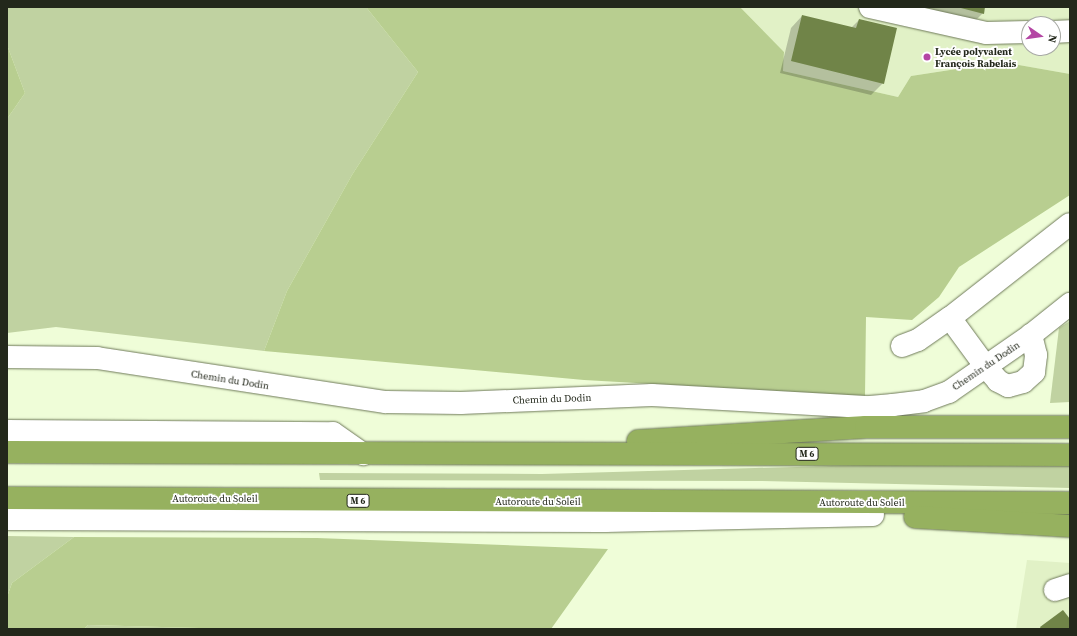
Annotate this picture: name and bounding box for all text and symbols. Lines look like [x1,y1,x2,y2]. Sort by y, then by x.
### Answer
north arrow [1021,16,1061,56]
text: N [1044,33,1060,44]
place label: Lycée polyvalent François Rabelais [935,45,1016,68]
marker: Lycée polyvalent François Rabelais [922,52,932,62]
street label: Chemin du Dodin [950,339,1022,393]
street label: Chemin du Dodin [190,368,270,392]
street label: Chemin du Dodin [512,392,592,406]
road number: M 6 [795,447,819,461]
street label: Autoroute du Soleil [172,493,258,505]
road number: M 6 [346,494,370,508]
street label: Autoroute du Soleil [495,496,581,508]
street label: Autoroute du Soleil [819,497,905,509]

